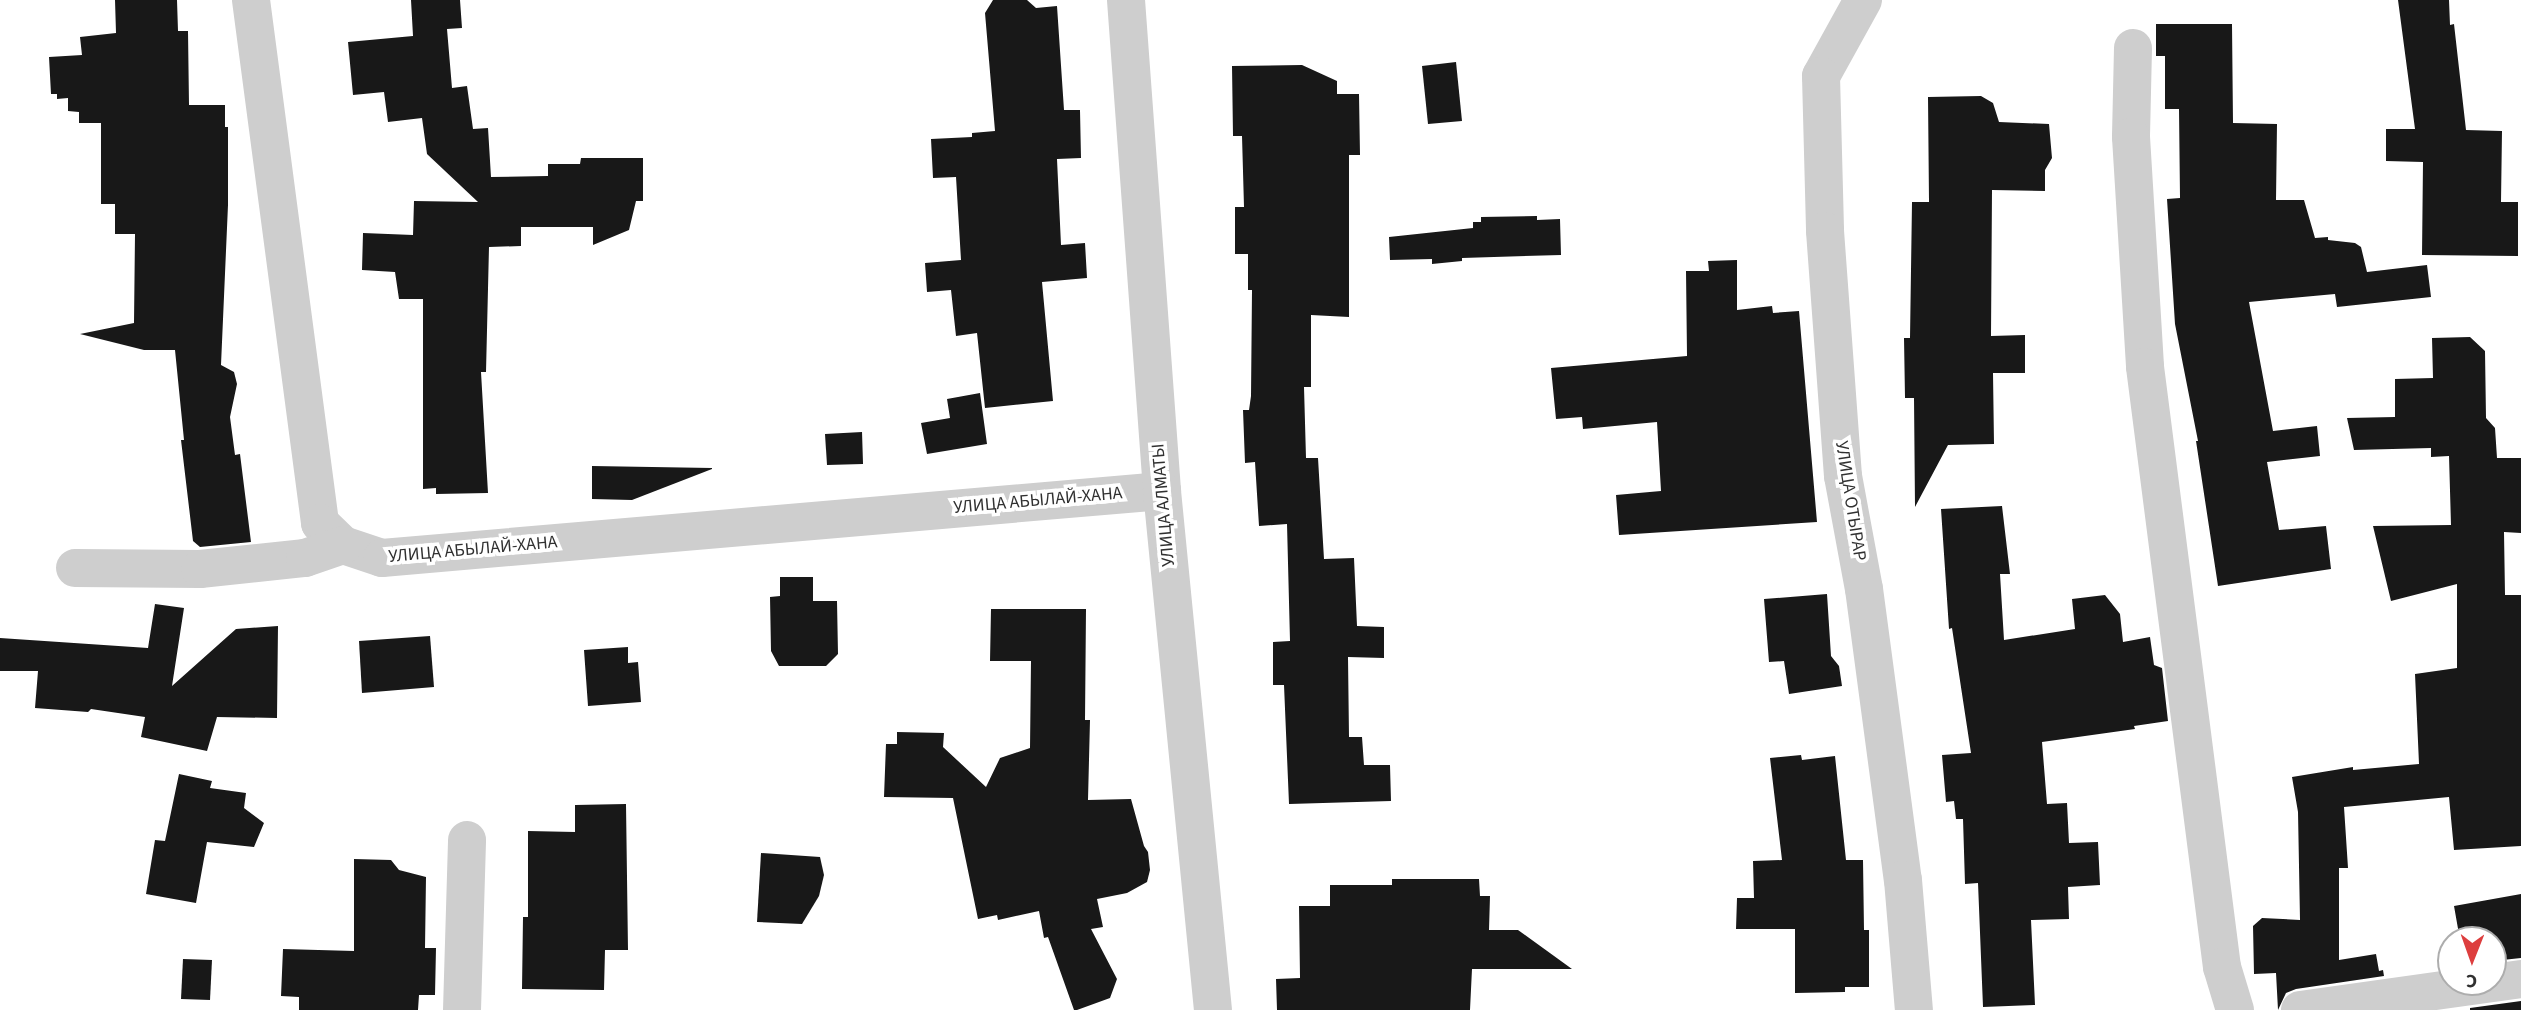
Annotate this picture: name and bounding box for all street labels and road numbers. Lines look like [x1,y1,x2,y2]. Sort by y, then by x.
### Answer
street label: УЛИЦА ОТЫРАР [1830,440,1870,562]
street label: УЛИЦА АЛМАТЫ [1148,443,1180,567]
street label: УЛИЦА АБЫЛАЙ-ХАНА [953,483,1123,519]
street label: УЛИЦА АБЫЛАЙ-ХАНА [388,532,558,568]

